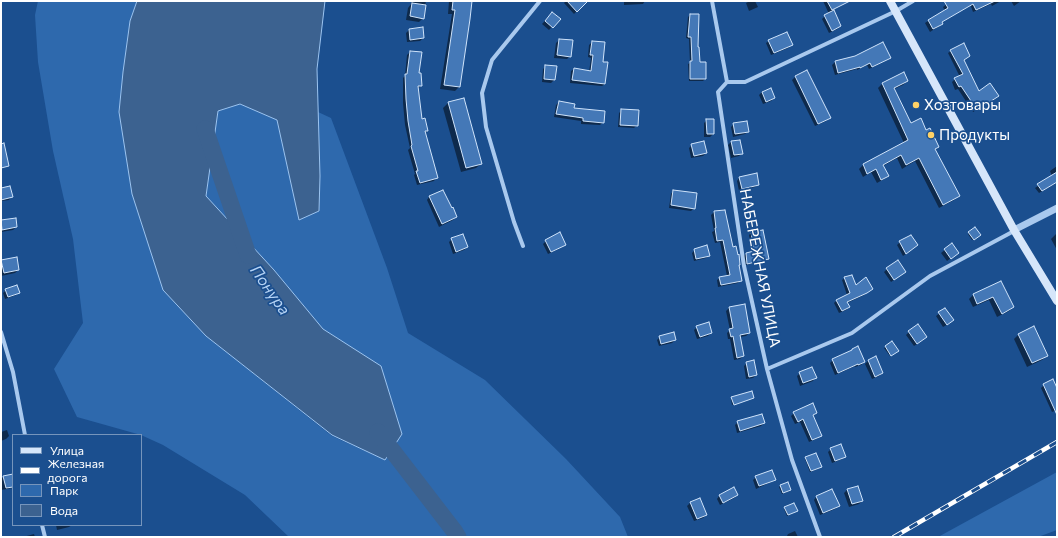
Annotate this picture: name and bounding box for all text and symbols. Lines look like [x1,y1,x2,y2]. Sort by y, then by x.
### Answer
place label: Хозтовары [924,96,1001,114]
marker: Хозтовары [911,100,921,110]
place label: Продукты [939,126,1010,144]
marker: Продукты [926,130,936,140]
street label: НАБЕРЕЖНАЯ УЛИЦА [736,187,784,349]
water label: Понура [246,261,294,319]
legend [12,434,142,526]
text: Улица [50,443,84,457]
text: Железная дорога [48,456,104,484]
text: Парк [50,483,79,497]
text: Вода [50,503,78,517]

